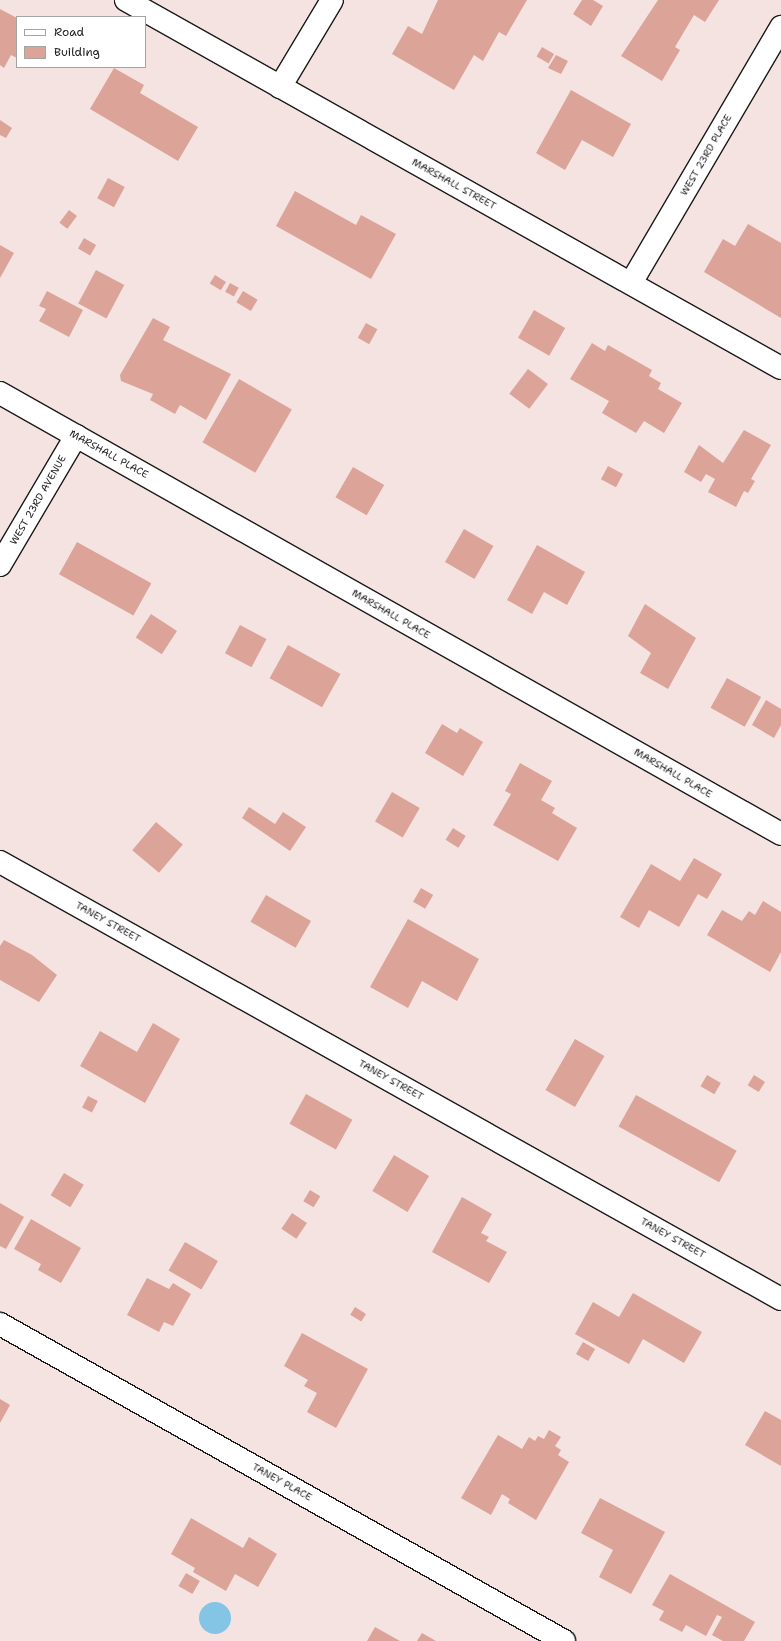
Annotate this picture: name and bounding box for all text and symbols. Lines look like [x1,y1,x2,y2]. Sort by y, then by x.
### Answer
legend [16,16,146,68]
text: Road [54,24,84,40]
text: Building [54,44,100,60]
street label: WEST 23RD PLACE [678,112,734,198]
street label: MARSHALL STREET [410,156,498,212]
street label: MARSHALL PLACE [67,427,151,481]
street label: WEST 23RD AVENUE [7,453,69,547]
street label: MARSHALL PLACE [350,587,432,641]
street label: MARSHALL PLACE [632,746,714,800]
street label: TANEY STREET [73,899,143,945]
street label: TANEY STREET [356,1057,426,1103]
street label: TANEY STREET [638,1215,708,1261]
street label: TANEY PLACE [250,1461,314,1503]

